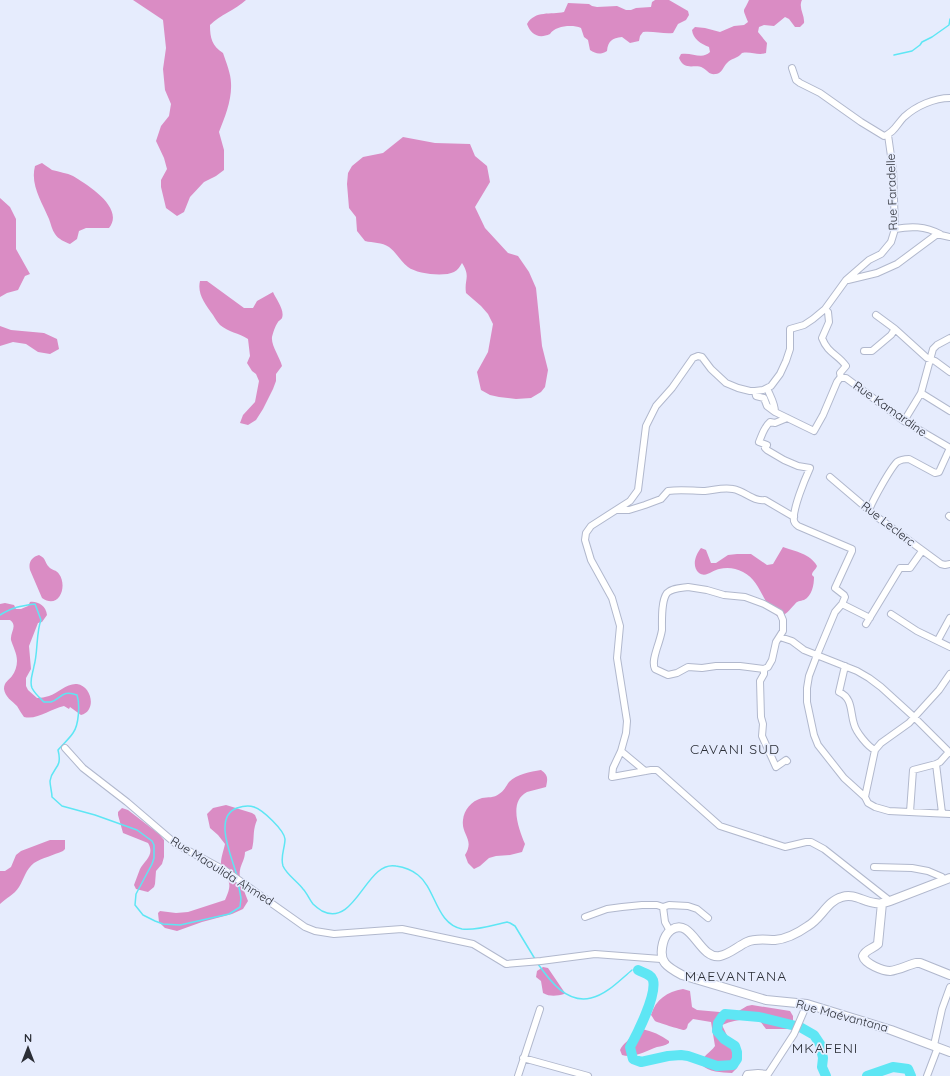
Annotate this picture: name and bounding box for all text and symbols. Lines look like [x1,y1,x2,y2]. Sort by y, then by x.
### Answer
street label: Rue Faradelle [883,153,900,231]
street label: Rue Kamardine [851,378,930,440]
street label: Rue Leclerc [858,498,918,549]
district label: CAVANI SUD [690,740,780,758]
street label: Rue Maoulida Ahmed [168,833,277,908]
district label: MAEVANTANA [685,967,787,985]
street label: Rue Maévantana [794,996,890,1035]
north arrow [8,1028,48,1068]
text: N [24,1031,32,1045]
district label: MKAFENI [792,1039,858,1057]

